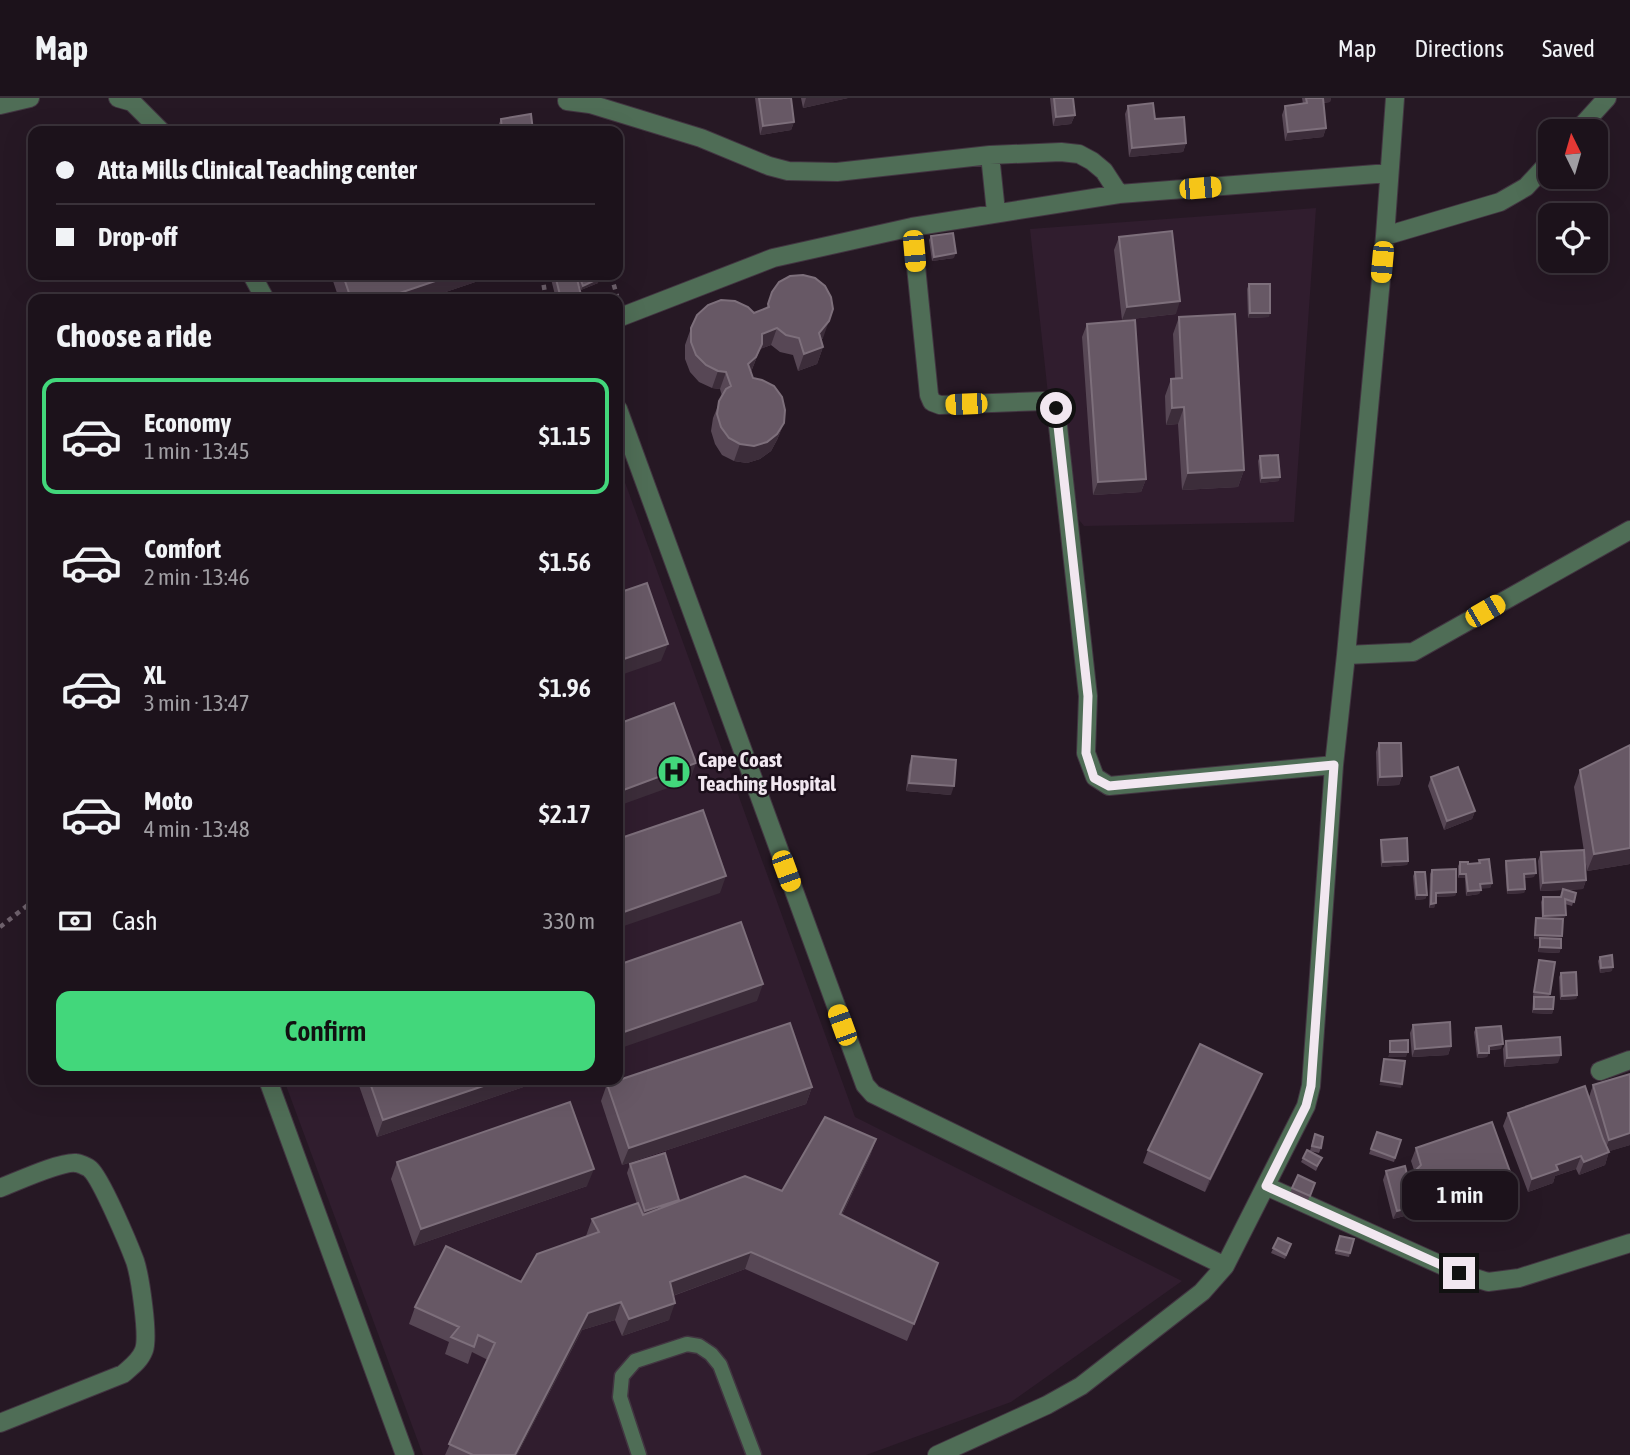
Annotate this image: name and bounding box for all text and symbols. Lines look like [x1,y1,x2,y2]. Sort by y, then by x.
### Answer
text: Map [35,29,88,67]
text: Map [1338,35,1376,62]
text: Directions [1414,35,1504,62]
text: Saved [1542,35,1595,62]
north arrow [1538,119,1608,189]
map controls [1538,119,1608,273]
text: Atta Mills Clinical Teaching center [98,155,417,185]
car [1179,176,1222,200]
button: locate [1538,203,1608,273]
text: Drop-off [98,222,178,252]
car [902,229,927,273]
car [1370,240,1395,284]
text: Choose a ride [56,317,212,354]
route start [1040,392,1072,424]
car [945,393,988,415]
icon: car [60,405,123,468]
text: Economy [144,408,231,438]
text: $1.15 [539,421,591,451]
text: 1 min · 13:45 [144,438,250,464]
icon: car [60,531,123,594]
text: Comfort [144,534,221,564]
text: $1.56 [539,547,591,577]
text: 2 min · 13:46 [144,564,250,590]
car [1462,591,1509,631]
icon: car [60,657,123,720]
text: XL [144,660,166,690]
text: $1.96 [539,673,591,703]
text: 3 min · 13:47 [144,690,250,716]
place label: Cape Coast Teaching Hospital [698,747,836,795]
hospital icon: Cape Coast Teaching Hospital [655,753,693,791]
icon: car [60,783,123,846]
text: Moto [144,786,193,816]
text: $2.17 [539,799,591,829]
text: 4 min · 13:48 [144,816,250,842]
car [769,848,804,894]
icon: cash [56,902,94,940]
text: Cash [112,906,158,936]
text: 330 m [543,908,595,934]
button: Confirm [56,991,595,1071]
car [825,1002,860,1048]
callout: 1 min [1401,1172,1517,1220]
text: 1 min [1437,1182,1483,1208]
route end [1443,1257,1475,1289]

